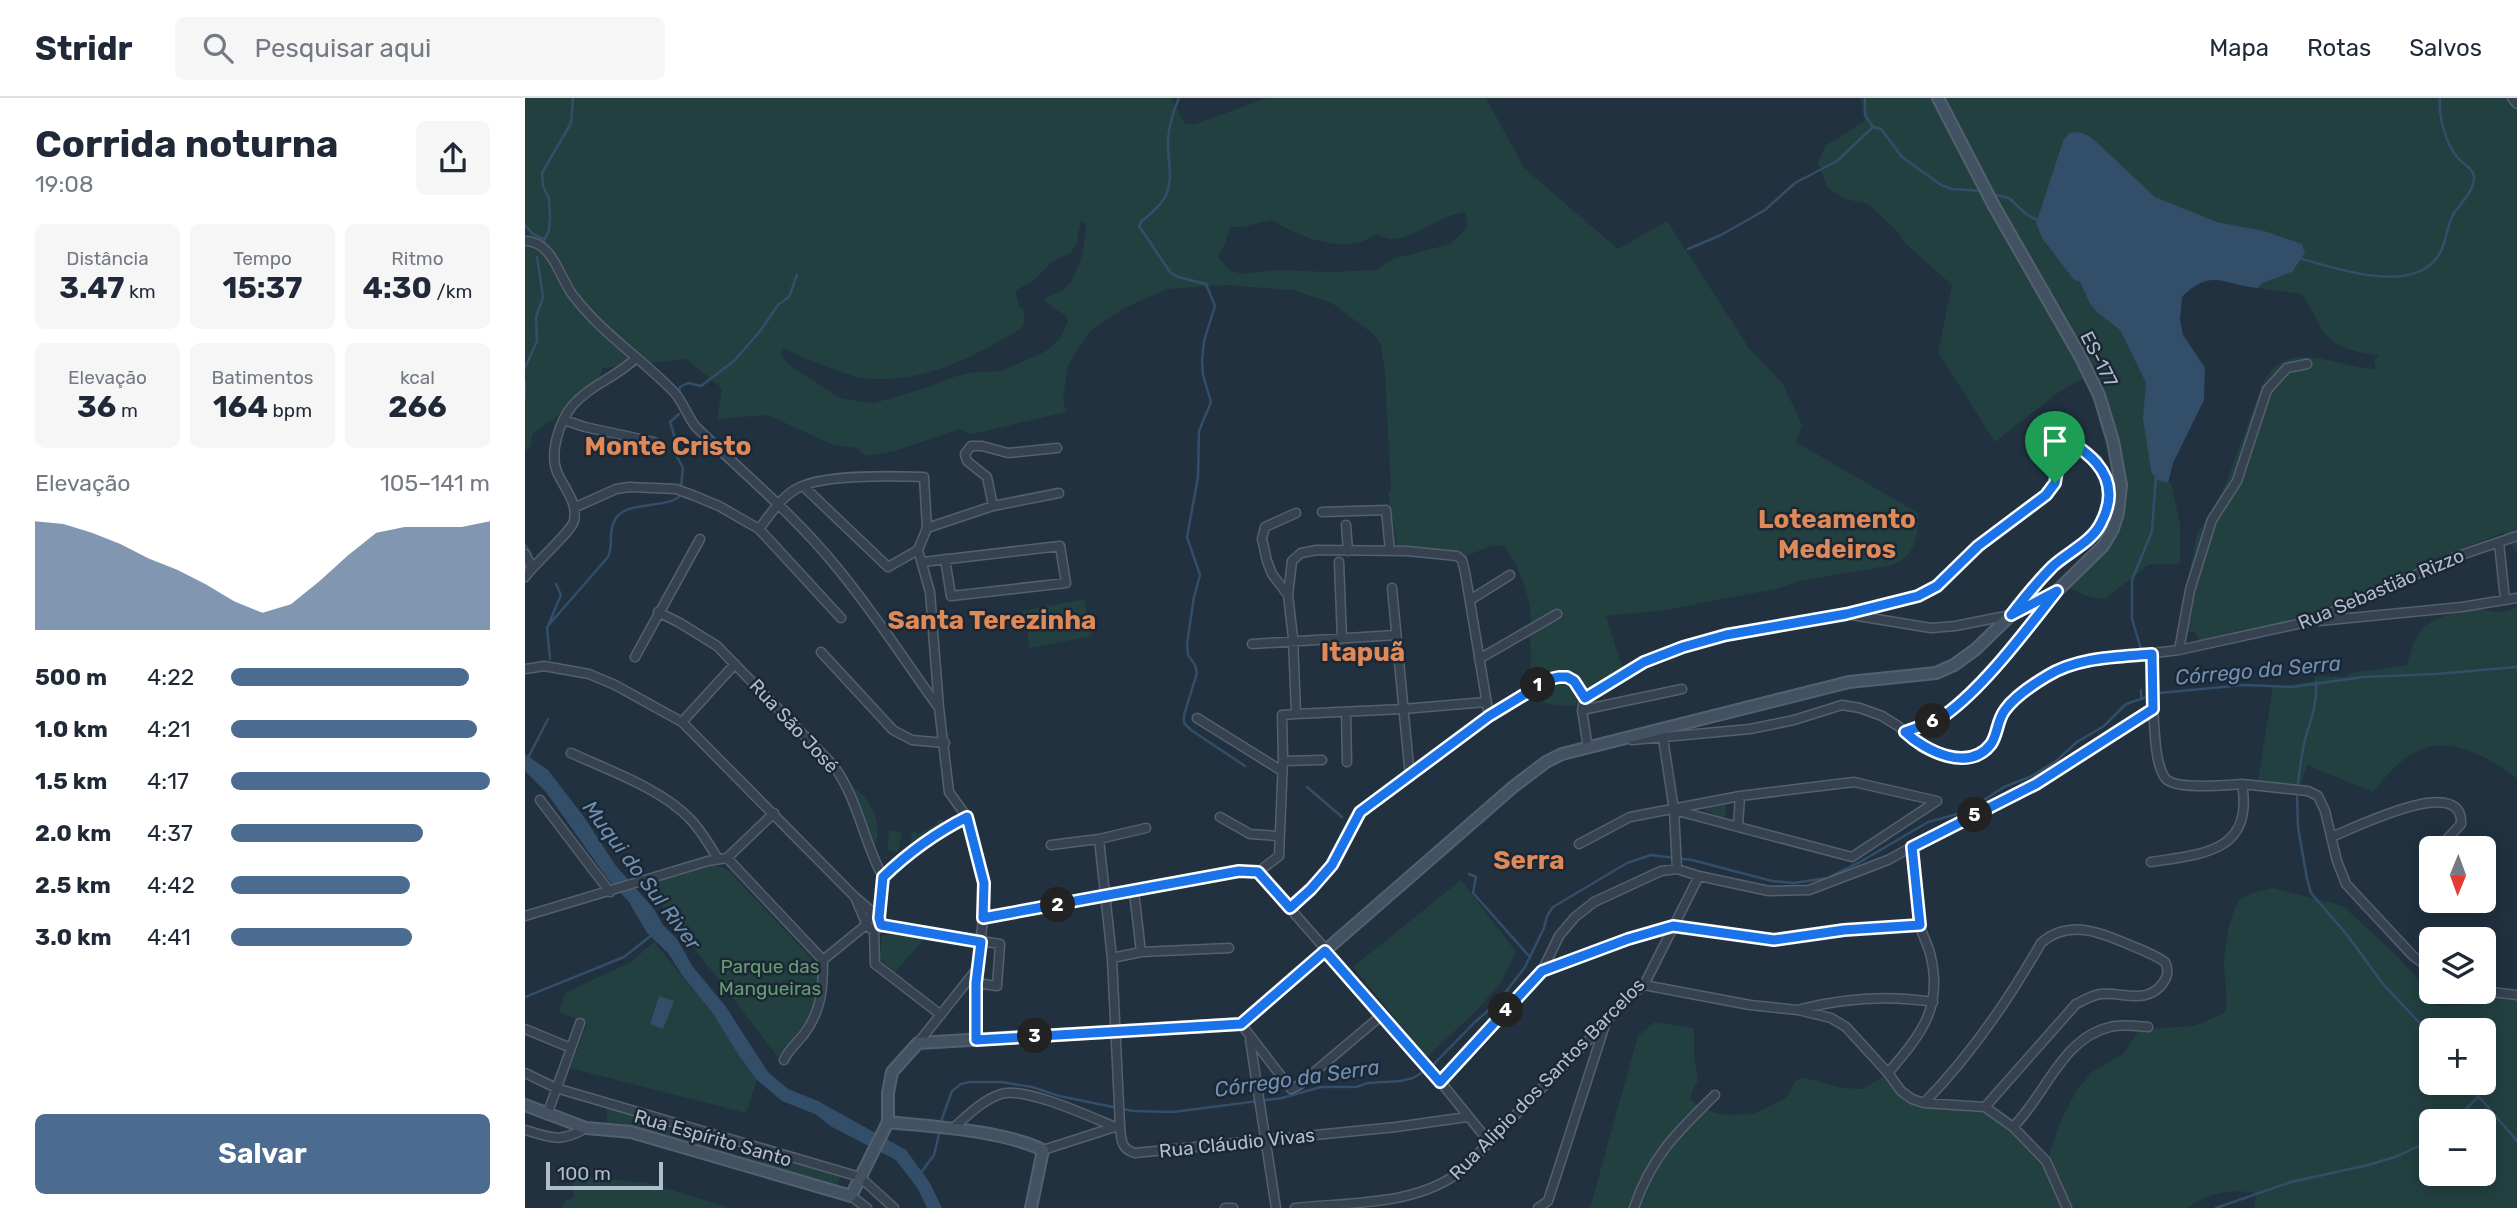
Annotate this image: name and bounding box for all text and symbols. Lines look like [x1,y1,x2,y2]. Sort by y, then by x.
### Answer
search box [175,17,665,80]
text: Stridr [35,29,133,68]
icon: search [199,29,237,67]
text: Pesquisar aqui [255,33,431,64]
text: Mapa [2209,34,2269,62]
text: Rotas [2307,34,2371,62]
text: Salvos [2409,34,2482,62]
text: Corrida noturna [35,121,339,167]
button: share [416,121,490,195]
text: 19:08 [35,170,94,198]
text: Distância [66,247,149,270]
text: Tempo [233,247,292,270]
text: Ritmo [391,247,444,270]
text: 3.47 [59,270,124,306]
text: 15:37 [222,270,303,306]
text: 4:30 [363,270,432,306]
text: km [124,280,156,303]
text: /km [432,280,472,303]
street label: ES-177 [2075,327,2123,391]
text: Elevação [68,366,147,389]
text: Batimentos [211,366,314,389]
text: kcal [400,366,435,389]
text: 36 [77,389,116,425]
text: 164 [213,389,268,425]
text: 266 [388,389,447,425]
text: m [116,399,138,422]
text: bpm [268,399,312,422]
pin [2025,411,2085,483]
icon: arrive [2036,422,2074,460]
district label: Monte Cristo [585,431,751,462]
text: Elevação [35,469,131,497]
text: 105–141 m [380,469,490,497]
district label: Loteamento Medeiros [1758,504,1916,565]
street label: Rua Sebastião Rizzo [2294,544,2468,634]
district label: Santa Terezinha [888,605,1096,636]
district label: Itapuã [1321,637,1405,668]
water label: Córrego da Serra [2174,650,2342,690]
text: 500 m [35,663,107,691]
text: 4:22 [147,663,194,691]
pin: 1 [1521,668,1555,702]
text: 1 [1533,673,1542,696]
street label: Rua São José [745,674,843,778]
pin: 6 [1915,704,1951,738]
text: 6 [1926,709,1939,732]
text: 1.0 km [35,715,108,743]
text: 4:21 [147,715,191,743]
text: 1.5 km [35,767,107,795]
text: 4:17 [147,767,189,795]
water label: Muqui do Sul River [578,795,707,955]
pin: 5 [1957,798,1993,832]
text: 5 [1968,803,1981,826]
text: 2.0 km [35,819,111,847]
text: 4:37 [147,819,193,847]
north arrow [2419,836,2495,914]
map controls [2419,836,2496,1186]
district label: Serra [1493,845,1565,876]
text: 2.5 km [35,871,111,899]
text: 4:42 [147,871,195,899]
pin: 2 [1041,888,1075,922]
text: 2 [1051,893,1064,916]
text: 3.0 km [35,923,112,951]
text: 4:41 [147,923,191,951]
button: layers [2419,927,2496,1004]
park label: Parque das Mangueiras [719,955,821,1000]
street label: Rua Alipio dos Santos Barcelos [1444,973,1650,1185]
pin: 4 [1489,992,1523,1028]
text: 4 [1499,998,1512,1021]
pin: 3 [1017,1018,1053,1054]
button: + [2419,1018,2496,1095]
text: 3 [1028,1024,1041,1047]
water label: Córrego da Serra [1213,1054,1381,1102]
street label: Rua Espírito Santo [631,1104,795,1172]
button: − [2419,1109,2496,1186]
button: Salvar [35,1114,490,1194]
street label: Rua Cláudio Vivas [1158,1123,1316,1163]
scale bar [546,1159,663,1191]
text: 100 m [557,1162,611,1185]

